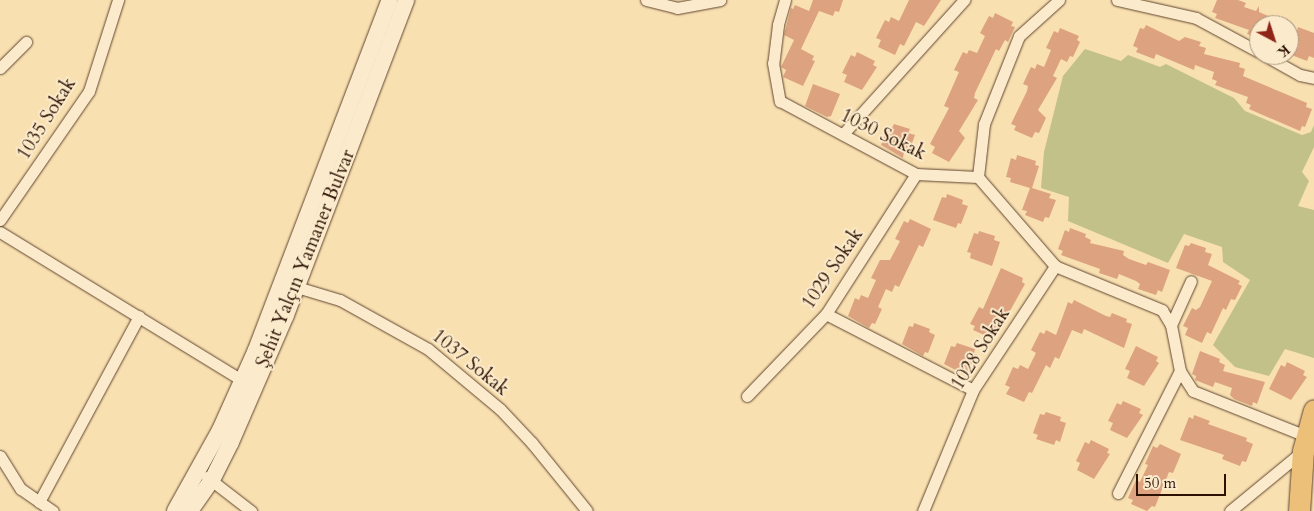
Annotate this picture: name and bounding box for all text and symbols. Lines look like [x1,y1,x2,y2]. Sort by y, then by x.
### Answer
north arrow [1249,15,1299,65]
text: K [1273,40,1294,62]
street label: 1035 Sokak [13,74,81,164]
street label: 1030 Sokak [836,105,930,165]
street label: Şehit Yalçın Yamaner Bulvar [252,147,360,371]
street label: 1029 Sokak [798,224,868,314]
street label: 1028 Sokak [947,304,1015,394]
street label: 1037 Sokak [427,325,513,401]
scale bar [1139,464,1229,496]
text: 50 m [1144,473,1176,493]

